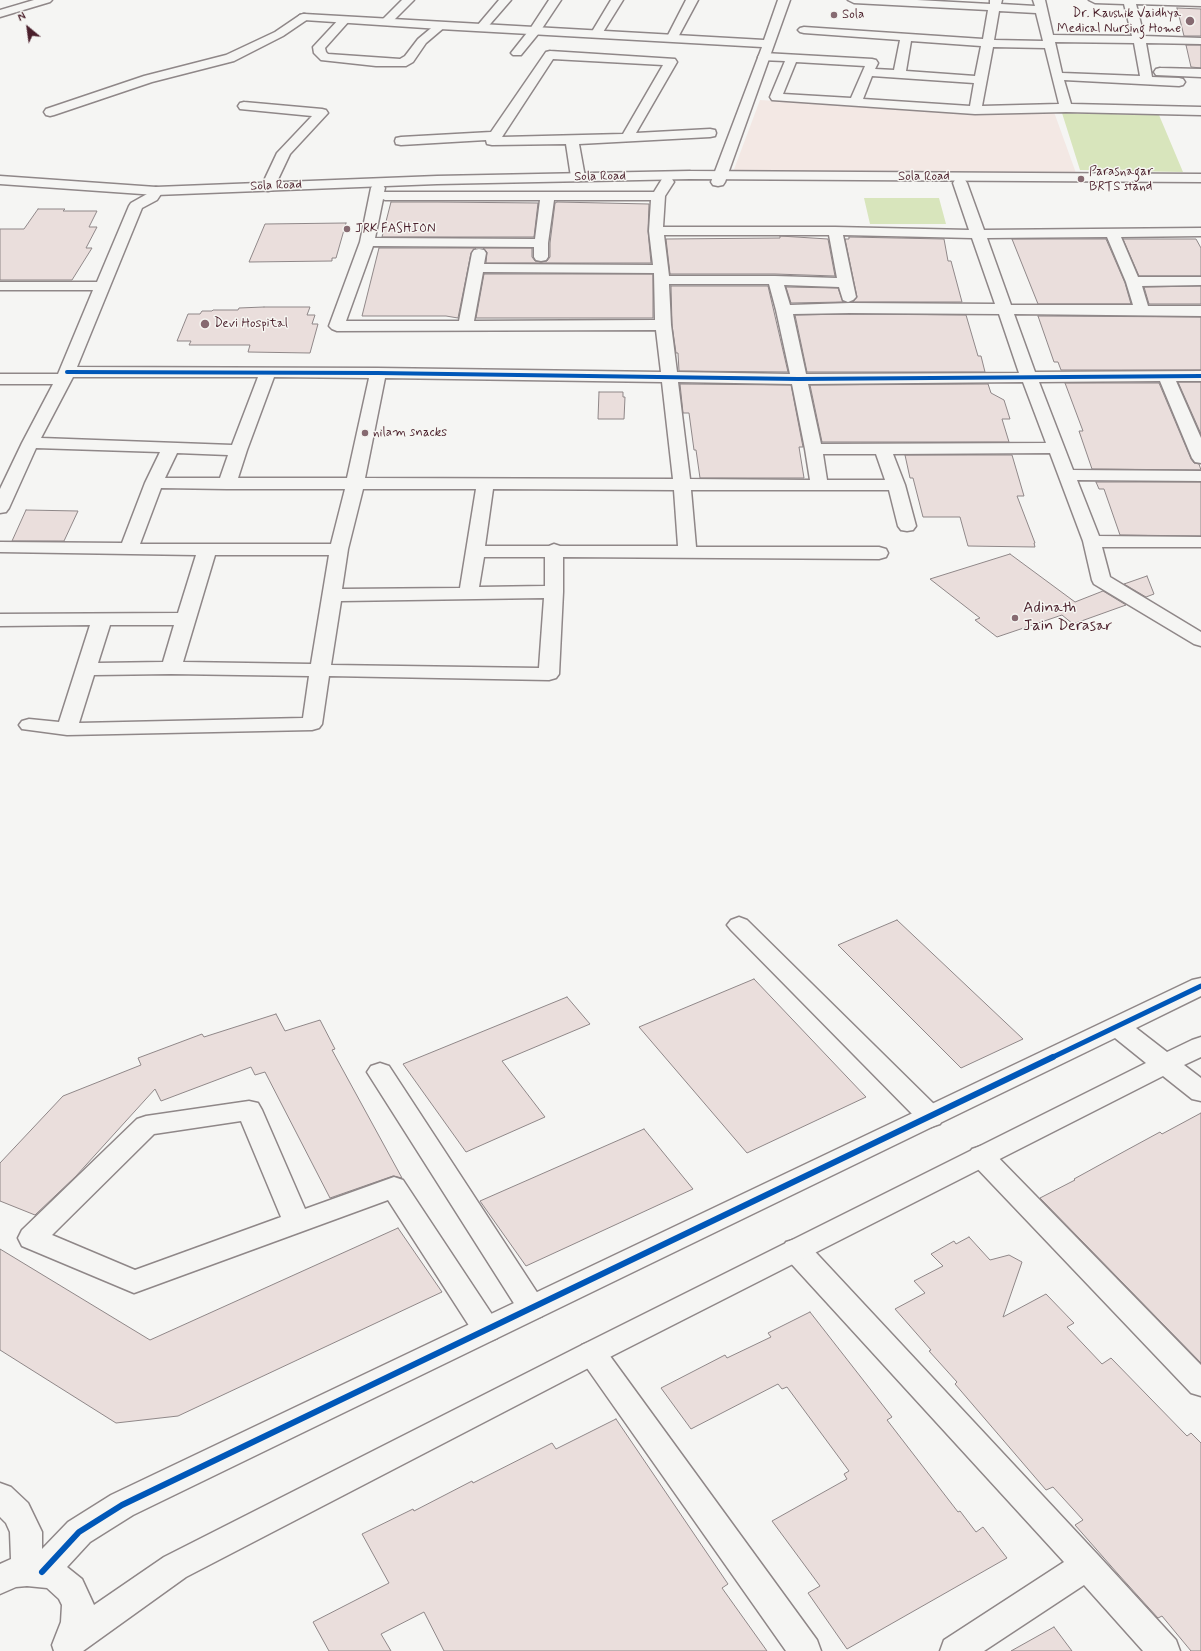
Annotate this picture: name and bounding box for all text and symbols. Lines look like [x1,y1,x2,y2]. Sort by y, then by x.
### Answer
place label: Dr. Kaushik Vaidhya Medical Nursing Home [1057,6,1181,37]
place label: Sola [842,7,864,23]
north arrow [8,8,48,48]
text: N [16,10,29,25]
marker: Sola [829,10,839,20]
marker: Dr. Kaushik Vaidhya Medical Nursing Home [1184,15,1196,27]
place label: Parasnagar BRTS stand [1089,164,1153,195]
street label: Sola Road [574,169,626,185]
street label: Sola Road [898,169,950,185]
marker: Parasnagar BRTS stand [1076,174,1086,184]
street label: Sola Road [250,177,302,195]
place label: JRK FASHION [355,221,436,237]
marker: JRK FASHION [342,224,352,234]
place label: Devi Hospital [214,316,288,332]
marker: Devi Hospital [199,318,211,330]
place label: nilam snacks [373,425,447,441]
marker: nilam snacks [360,428,370,438]
place label: Adinath Jain Derasar [1023,599,1112,637]
marker: Adinath Jain Derasar [1010,613,1020,623]

